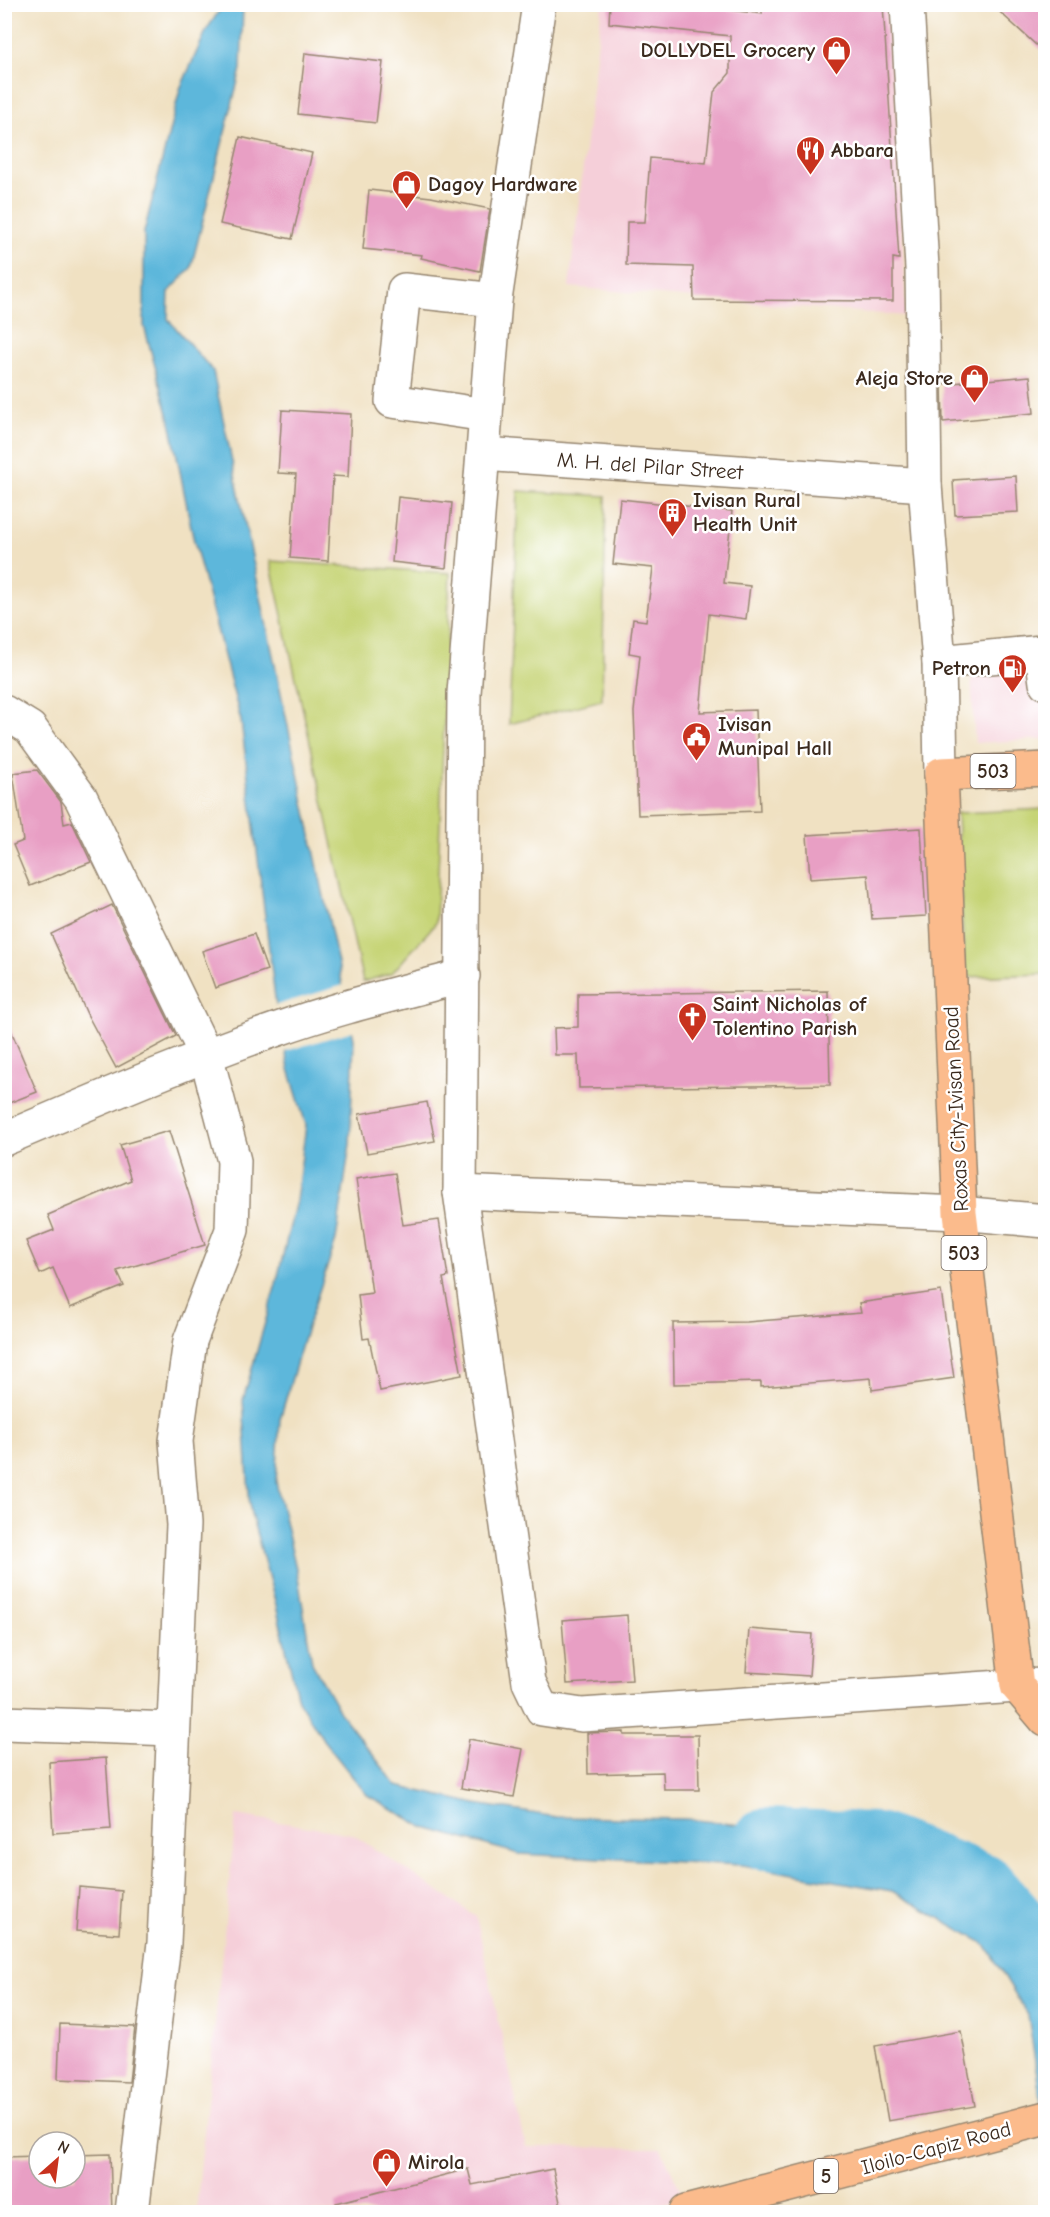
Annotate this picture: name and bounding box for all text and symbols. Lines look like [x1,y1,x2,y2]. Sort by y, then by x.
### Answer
shop icon: DOLLYDEL Grocery [820,34,852,76]
place label: DOLLYDEL Grocery [641,38,815,62]
restaurant icon: Abbara [794,134,826,176]
place label: Abbara [831,138,894,162]
shop icon: Dagoy Hardware [391,168,423,210]
place label: Dagoy Hardware [428,172,577,196]
shop icon: Aleja Store [958,362,990,404]
place label: Aleja Store [856,366,953,390]
street label: M. H. del Pilar Street [556,448,745,485]
place label: Ivisan Rural Health Unit [693,488,801,536]
building icon: Ivisan Rural Health Unit [656,496,688,538]
fuel station icon: Petron [996,652,1028,694]
place label: Petron [932,656,991,680]
place label: Ivisan Munipal Hall [718,712,832,760]
public building icon: Ivisan Munipal Hall [681,720,713,762]
road number: 503 [970,754,1016,788]
place label: Saint Nicholas of Tolentino Parish [713,992,867,1040]
church icon: Saint Nicholas of Tolentino Parish [676,1000,708,1042]
street label: Roxas City-Ivisan Road [939,1006,973,1212]
road number: 503 [942,1236,986,1270]
street label: Iloilo-Capiz Road [859,2116,1013,2180]
north arrow [27,2130,87,2190]
text: N [55,2137,72,2158]
shop icon: Mirola [371,2146,403,2188]
place label: Mirola [408,2150,465,2174]
road number: 5 [814,2159,838,2193]

